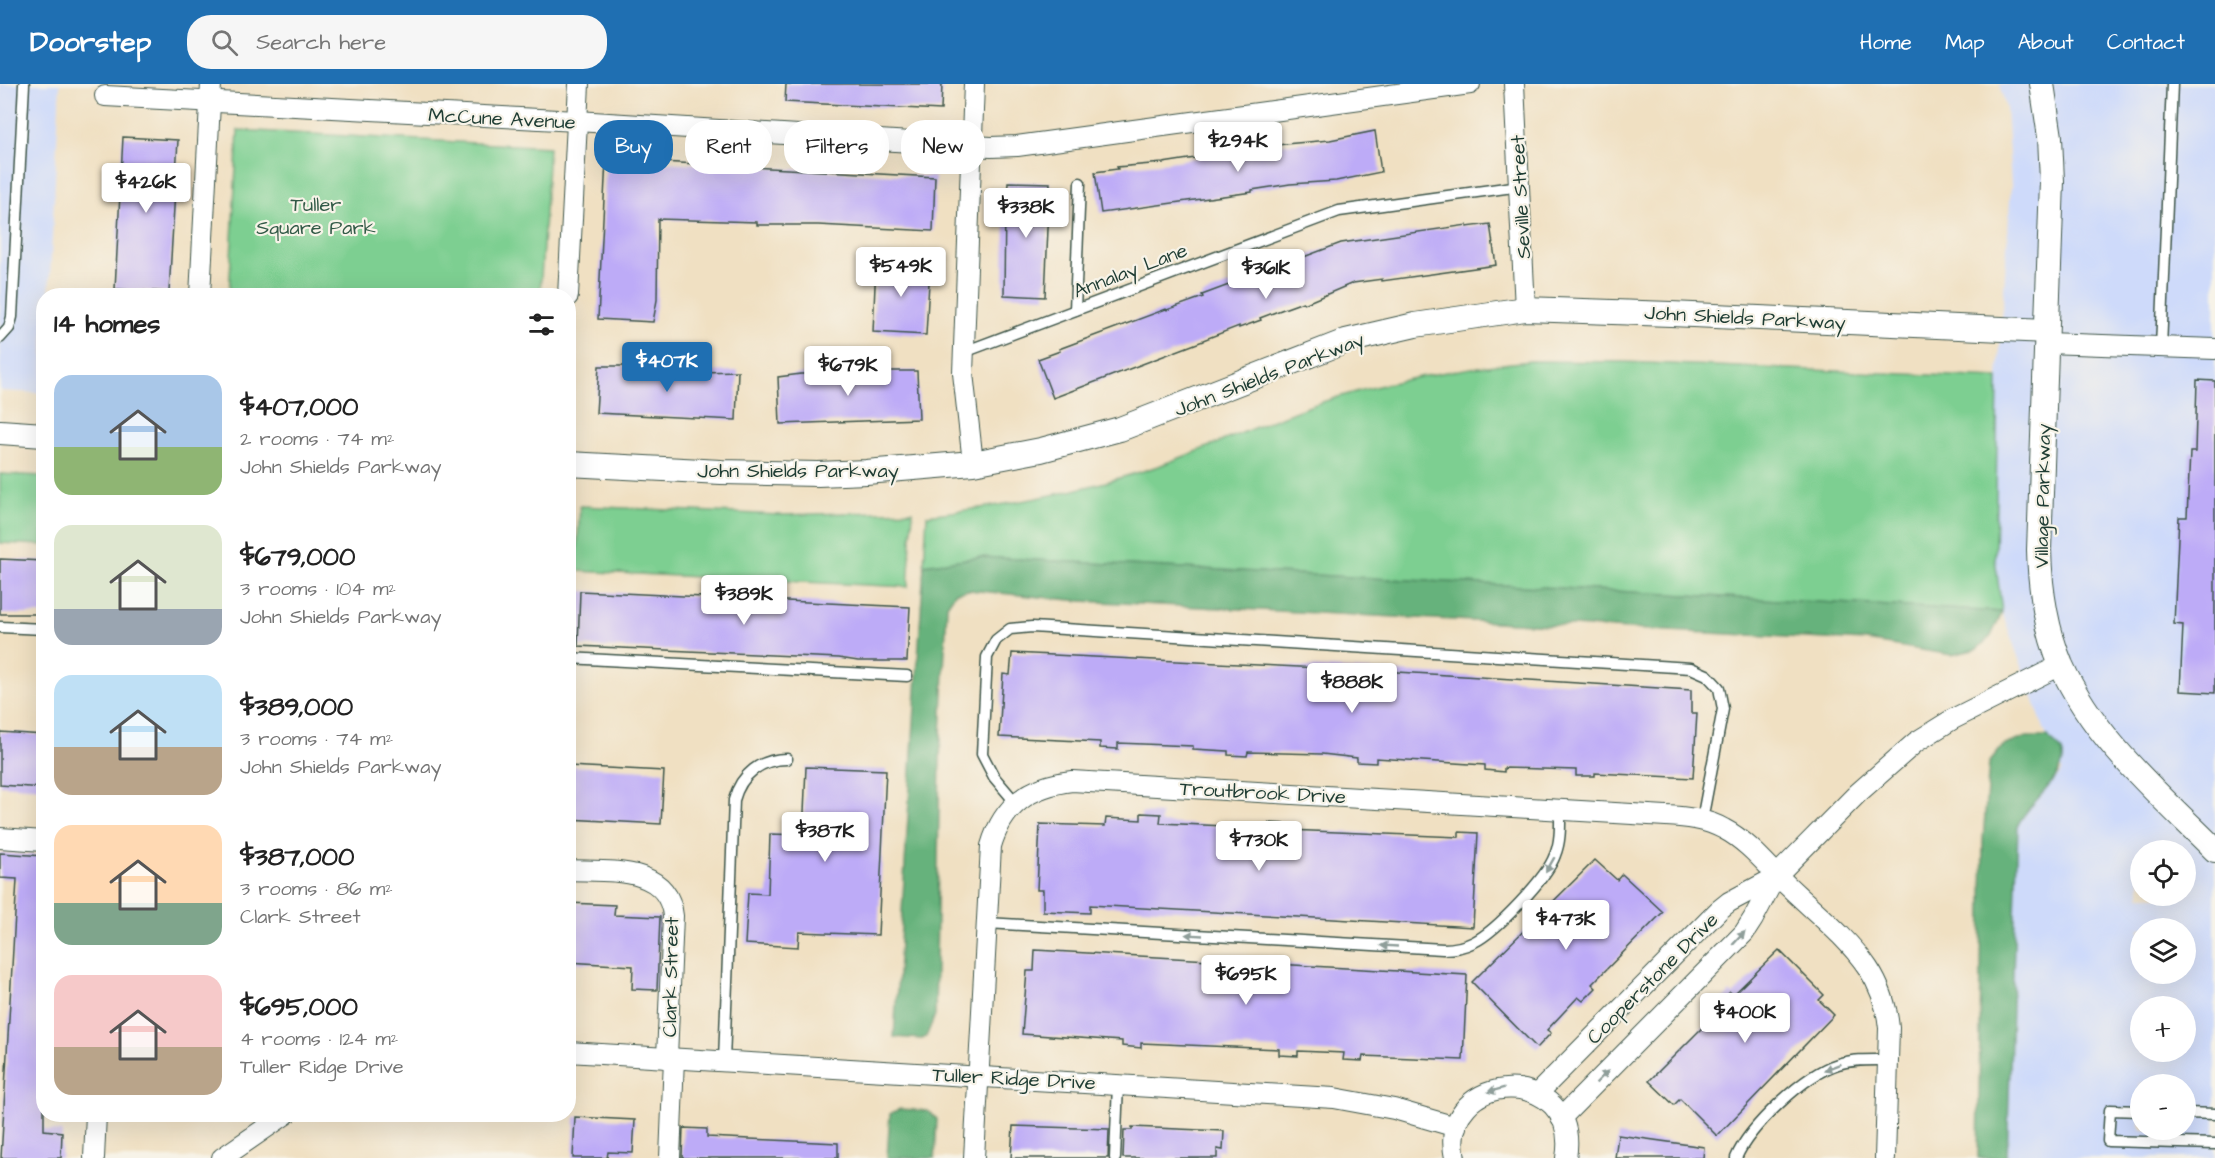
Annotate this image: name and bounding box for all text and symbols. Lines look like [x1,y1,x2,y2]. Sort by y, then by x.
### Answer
search box [187,15,607,69]
text: Doorstep [30,23,151,62]
icon: search [208,26,241,59]
text: Search here [256,27,386,58]
text: Home [1860,28,1912,57]
text: Map [1945,28,1985,57]
text: About [2018,28,2074,57]
text: Contact [2107,28,2185,57]
street label: McCune Avenue [428,101,576,137]
chip: Buy [594,120,673,174]
chip: Rent [685,120,772,174]
chip: Filters [784,120,889,174]
chip: New [901,120,985,174]
pin: $294K [1196,122,1280,173]
text: $294K [1208,127,1268,155]
street label: Seville Street [1504,134,1538,260]
pin: $426K [104,163,188,214]
text: $426K [116,168,176,196]
pin: $338K [984,188,1068,239]
park label: Tuller Square Park [256,191,376,242]
text: $338K [998,193,1054,221]
street label: Annalay Lane [1069,236,1192,306]
pin: $549K [859,247,943,298]
pin: $361K [1224,249,1308,300]
text: $549K [870,252,932,280]
text: $361K [1242,254,1290,282]
street label: John Shields Parkway [1644,299,1846,338]
text: 14 homes [54,306,160,342]
icon: filters [525,308,558,341]
street label: John Shields Parkway [1170,326,1369,425]
pin: $407K [625,342,709,393]
pin: $679K [806,346,890,397]
text: $407K [636,347,698,375]
text: $679K [818,351,878,379]
text: $407,000 [240,389,358,425]
icon: home [102,399,174,471]
street label: Village Parkway [2028,423,2059,569]
text: 2 rooms · 74 m² [240,425,394,453]
text: John Shields Parkway [240,453,441,481]
street label: John Shields Parkway [697,457,899,486]
text: $679,000 [240,539,355,575]
icon: home [102,549,174,621]
text: 3 rooms · 104 m² [240,575,396,603]
pin: $389K [702,575,786,626]
text: $389K [715,580,773,608]
text: John Shields Parkway [240,603,441,631]
pin: $888K [1310,663,1394,714]
text: $888K [1321,668,1383,696]
text: $389,000 [240,689,353,725]
icon: home [102,699,174,771]
text: 3 rooms · 74 m² [240,725,393,753]
text: John Shields Parkway [240,753,441,781]
street label: Troutbrook Drive [1179,775,1347,811]
pin: $387K [783,812,867,863]
text: $387K [796,817,854,845]
pin: $730K [1217,821,1301,872]
text: $730K [1230,826,1288,854]
text: $387,000 [240,839,354,875]
map controls [2130,840,2196,1140]
button: locate [2130,840,2196,906]
icon: home [102,849,174,921]
one-way arrow [1544,857,1555,873]
text: 3 rooms · 86 m² [240,875,393,903]
pin: $473K [1524,900,1608,951]
text: Clark Street [240,903,361,931]
text: $473K [1536,905,1596,933]
street label: Cooperstone Drive [1581,906,1725,1051]
street label: Clark Street [656,917,686,1038]
button: layers [2130,918,2196,984]
one-way arrow [1185,930,1204,940]
one-way arrow [1732,930,1746,945]
one-way arrow [1379,942,1398,951]
pin: $695K [1204,955,1288,1006]
text: $695K [1215,960,1277,988]
text: $695,000 [240,989,358,1025]
pin: $400K [1703,993,1787,1044]
button: + [2130,996,2196,1062]
text: $400K [1714,998,1776,1026]
icon: home [102,999,174,1071]
text: 4 rooms · 124 m² [240,1025,398,1053]
text: Tuller Ridge Drive [240,1053,404,1081]
street label: Tuller Ridge Drive [931,1061,1097,1098]
one-way arrow [1822,1062,1840,1072]
one-way arrow [1595,1069,1609,1084]
button: − [2130,1074,2196,1140]
one-way arrow [1487,1086,1505,1095]

